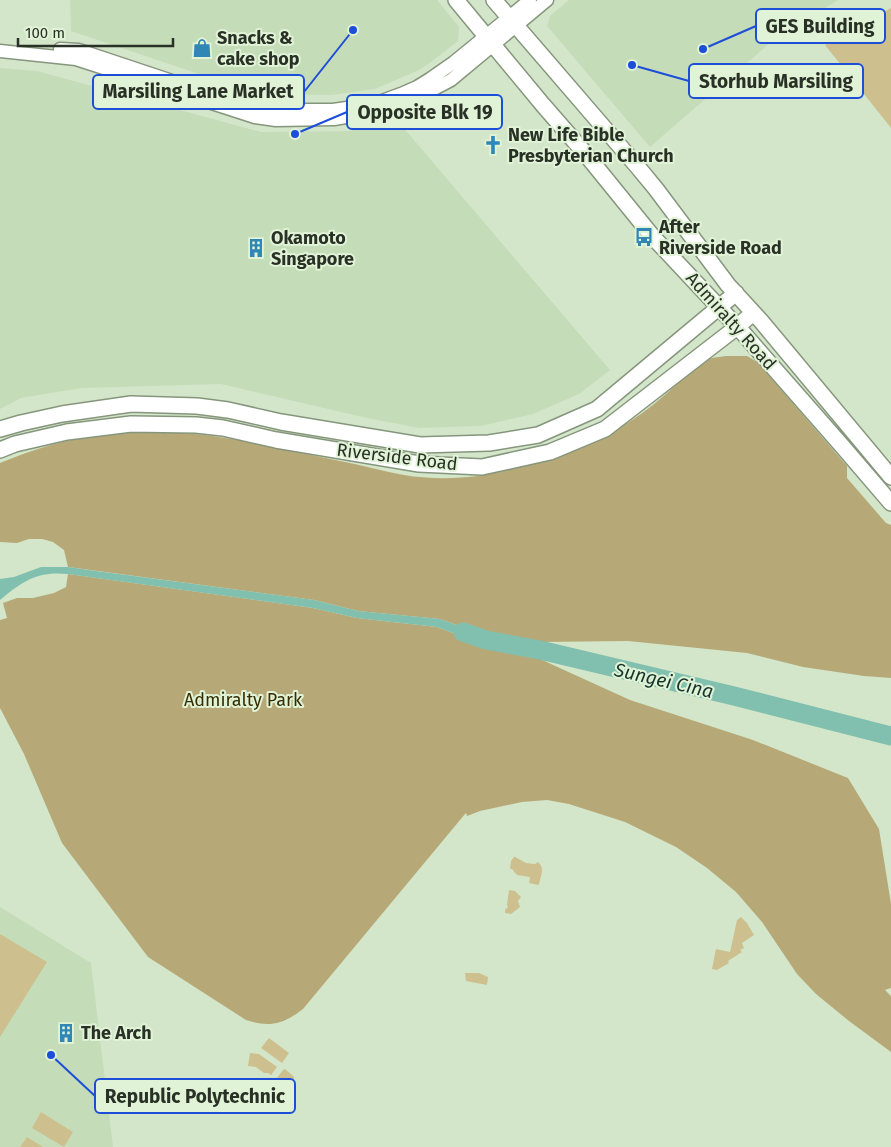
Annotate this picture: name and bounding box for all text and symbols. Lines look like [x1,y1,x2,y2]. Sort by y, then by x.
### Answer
callout: GES Building [756,9,885,43]
scale bar [18,15,172,47]
text: GES Building [765,15,875,38]
text: 100 m [25,24,65,42]
place label: Snacks & cake shop [217,27,300,70]
shop icon: Snacks & cake shop [191,37,213,59]
callout: Storhub Marsiling [689,64,863,98]
text: Storhub Marsiling [699,70,854,93]
callout: Marsiling Lane Market [93,75,304,109]
text: Marsiling Lane Market [102,80,294,103]
callout: Opposite Blk 19 [347,95,502,129]
text: Opposite Blk 19 [357,101,493,124]
place label: New Life Bible Presbyterian Church [508,124,674,167]
church icon: New Life Bible Presbyterian Church [482,134,504,156]
place label: After Riverside Road [658,216,782,259]
bus stop icon: After Riverside Road [633,226,655,248]
place label: Okamoto Singapore [271,227,354,270]
building icon: Okamoto Singapore [245,237,267,259]
street label: Admiralty Road [681,267,781,375]
street label: Riverside Road [335,439,459,475]
water label: Sungei Cina [611,658,716,703]
park label: Admiralty Park [184,689,303,711]
building icon: The Arch [55,1022,77,1044]
place label: The Arch [81,1022,152,1044]
callout: Republic Polytechnic [95,1079,295,1113]
text: Republic Polytechnic [105,1085,285,1108]

